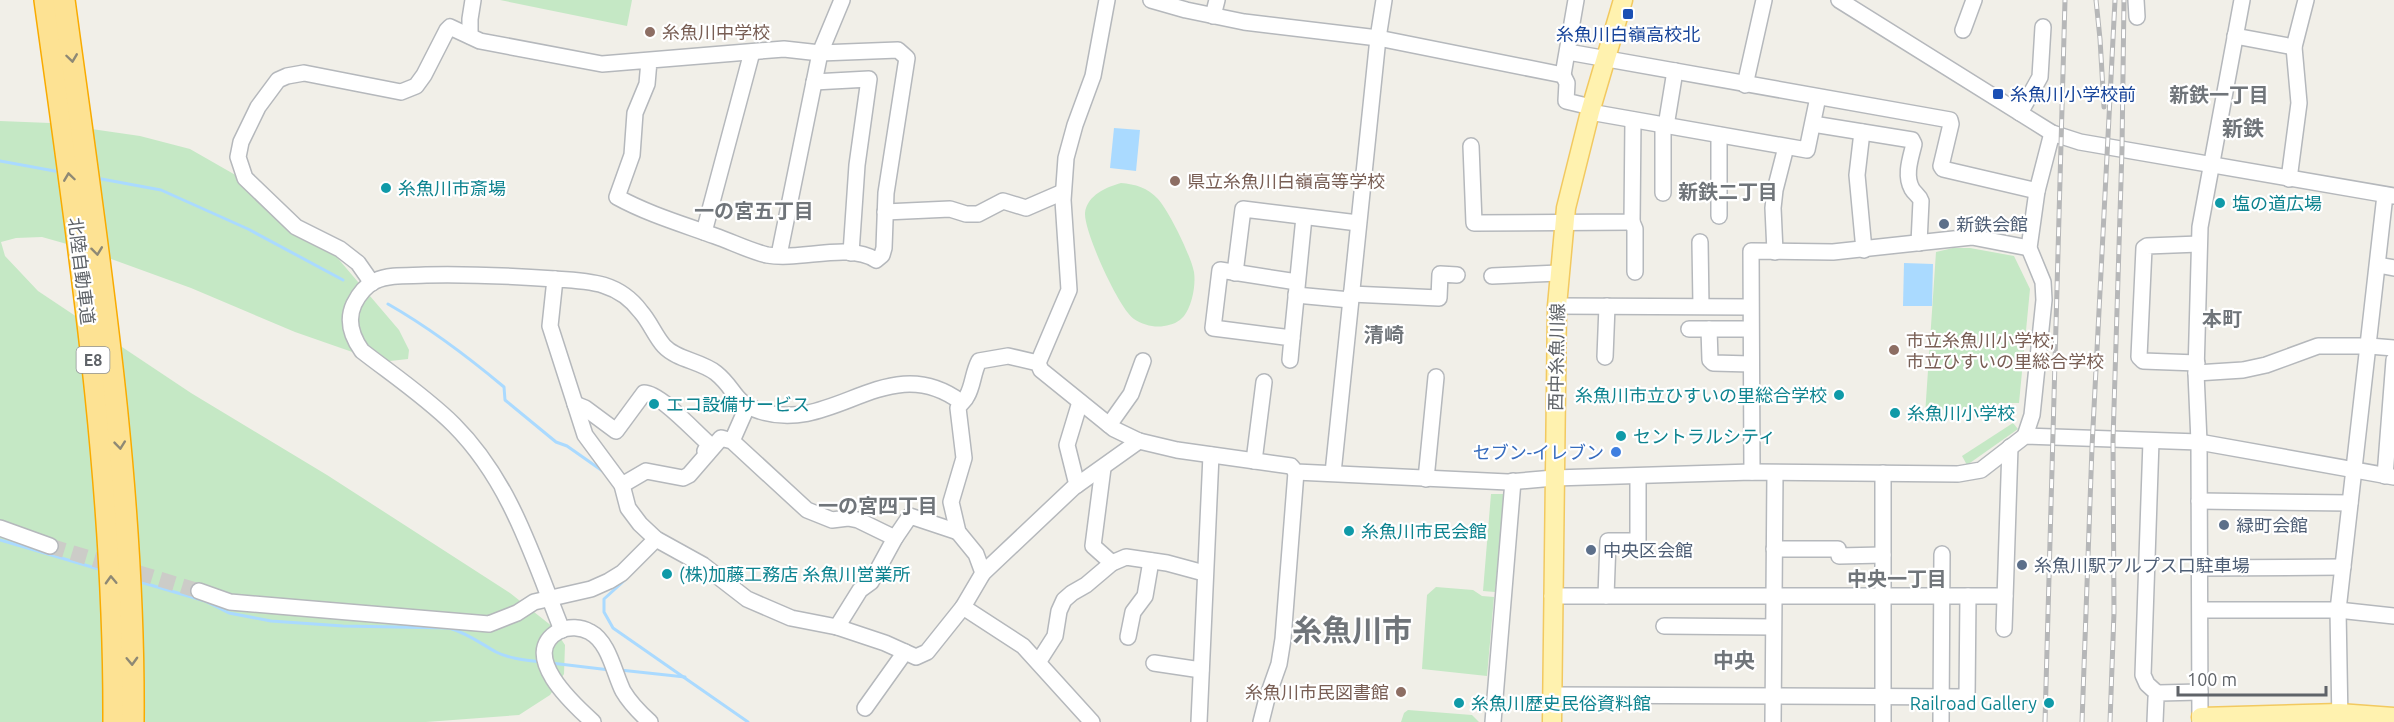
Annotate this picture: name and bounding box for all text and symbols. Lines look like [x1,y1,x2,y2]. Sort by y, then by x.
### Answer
marker: 糸魚川白嶺高校北 [1621,7,1635,21]
place label: 糸魚川中学校 [662,22,770,42]
place label: 糸魚川白嶺高校北 [1556,24,1700,44]
marker: 糸魚川中学校 [643,25,657,39]
one-way arrow [65,53,77,63]
district label: 新鉄一丁目 [2169,83,2269,106]
place label: 糸魚川小学校前 [2010,84,2136,104]
marker: 糸魚川小学校前 [1991,87,2005,101]
district label: 新鉄 [2222,116,2264,140]
place label: 県立糸魚川白嶺高等学校 [1187,171,1385,191]
one-way arrow [64,172,76,181]
marker: 県立糸魚川白嶺高等学校 [1168,174,1182,188]
place label: 糸魚川市斎場 [398,178,506,198]
district label: 新鉄二丁目 [1678,180,1778,203]
marker: 糸魚川市斎場 [379,181,393,195]
place label: 塩の道広場 [2232,193,2322,213]
marker: 塩の道広場 [2213,196,2227,210]
district label: 一の宮五丁目 [694,199,814,222]
place label: 新鉄会館 [1956,214,2028,234]
street label: 北陸自動車道 [65,216,99,326]
marker: 新鉄会館 [1937,217,1951,231]
one-way arrow [91,247,103,256]
street label: 西中糸魚川線 [1545,303,1567,411]
district label: 本町 [2202,307,2242,330]
district label: 清崎 [1364,323,1404,346]
place label: 市立糸魚川小学校; 市立ひすいの里総合学校 [1906,330,2104,371]
marker: 市立糸魚川小学校; 市立ひすいの里総合学校 [1887,343,1901,357]
road number: E8 [76,347,110,373]
place label: 糸魚川市立ひすいの里総合学校 [1575,385,1827,405]
marker: 糸魚川市立ひすいの里総合学校 [1832,388,1846,402]
place label: エコ設備サービス [666,394,810,414]
marker: エコ設備サービス [647,397,661,411]
place label: 糸魚川小学校 [1907,403,2015,423]
marker: 糸魚川小学校 [1888,406,1902,420]
place label: セントラルシティ [1633,426,1776,446]
marker: セントラルシティ [1614,429,1628,443]
one-way arrow [113,440,126,450]
place label: セブン-イレブン [1473,442,1604,462]
marker: セブン-イレブン [1609,445,1623,459]
district label: 一の宮四丁目 [818,494,938,517]
place label: 緑町会館 [2236,515,2308,535]
marker: 緑町会館 [2217,518,2231,532]
place label: 糸魚川市民会館 [1361,521,1487,541]
marker: 糸魚川市民会館 [1342,524,1356,538]
place label: 中央区会館 [1603,540,1693,560]
marker: 中央区会館 [1584,543,1598,557]
place label: 糸魚川駅アルプス口駐車場 [2034,555,2250,575]
marker: 糸魚川駅アルプス口駐車場 [2015,558,2029,572]
place label: (株)加藤工務店 糸魚川営業所 [679,564,910,585]
marker: (株)加藤工務店 糸魚川営業所 [660,567,674,581]
district label: 中央一丁目 [1847,567,1947,590]
one-way arrow [104,575,117,584]
district label: 糸魚川市 [1292,613,1412,647]
district label: 中央 [1713,648,1755,672]
one-way arrow [126,656,139,665]
scale bar [2178,659,2326,697]
text: 100 m [2187,669,2237,689]
place label: 糸魚川市民図書館 [1245,682,1389,702]
marker: 糸魚川市民図書館 [1394,685,1408,699]
place label: 糸魚川歴史民俗資料館 [1471,693,1651,713]
place label: Railroad Gallery [1910,693,2037,713]
marker: 糸魚川歴史民俗資料館 [1452,696,1466,710]
marker: Railroad Gallery [2042,696,2056,710]

